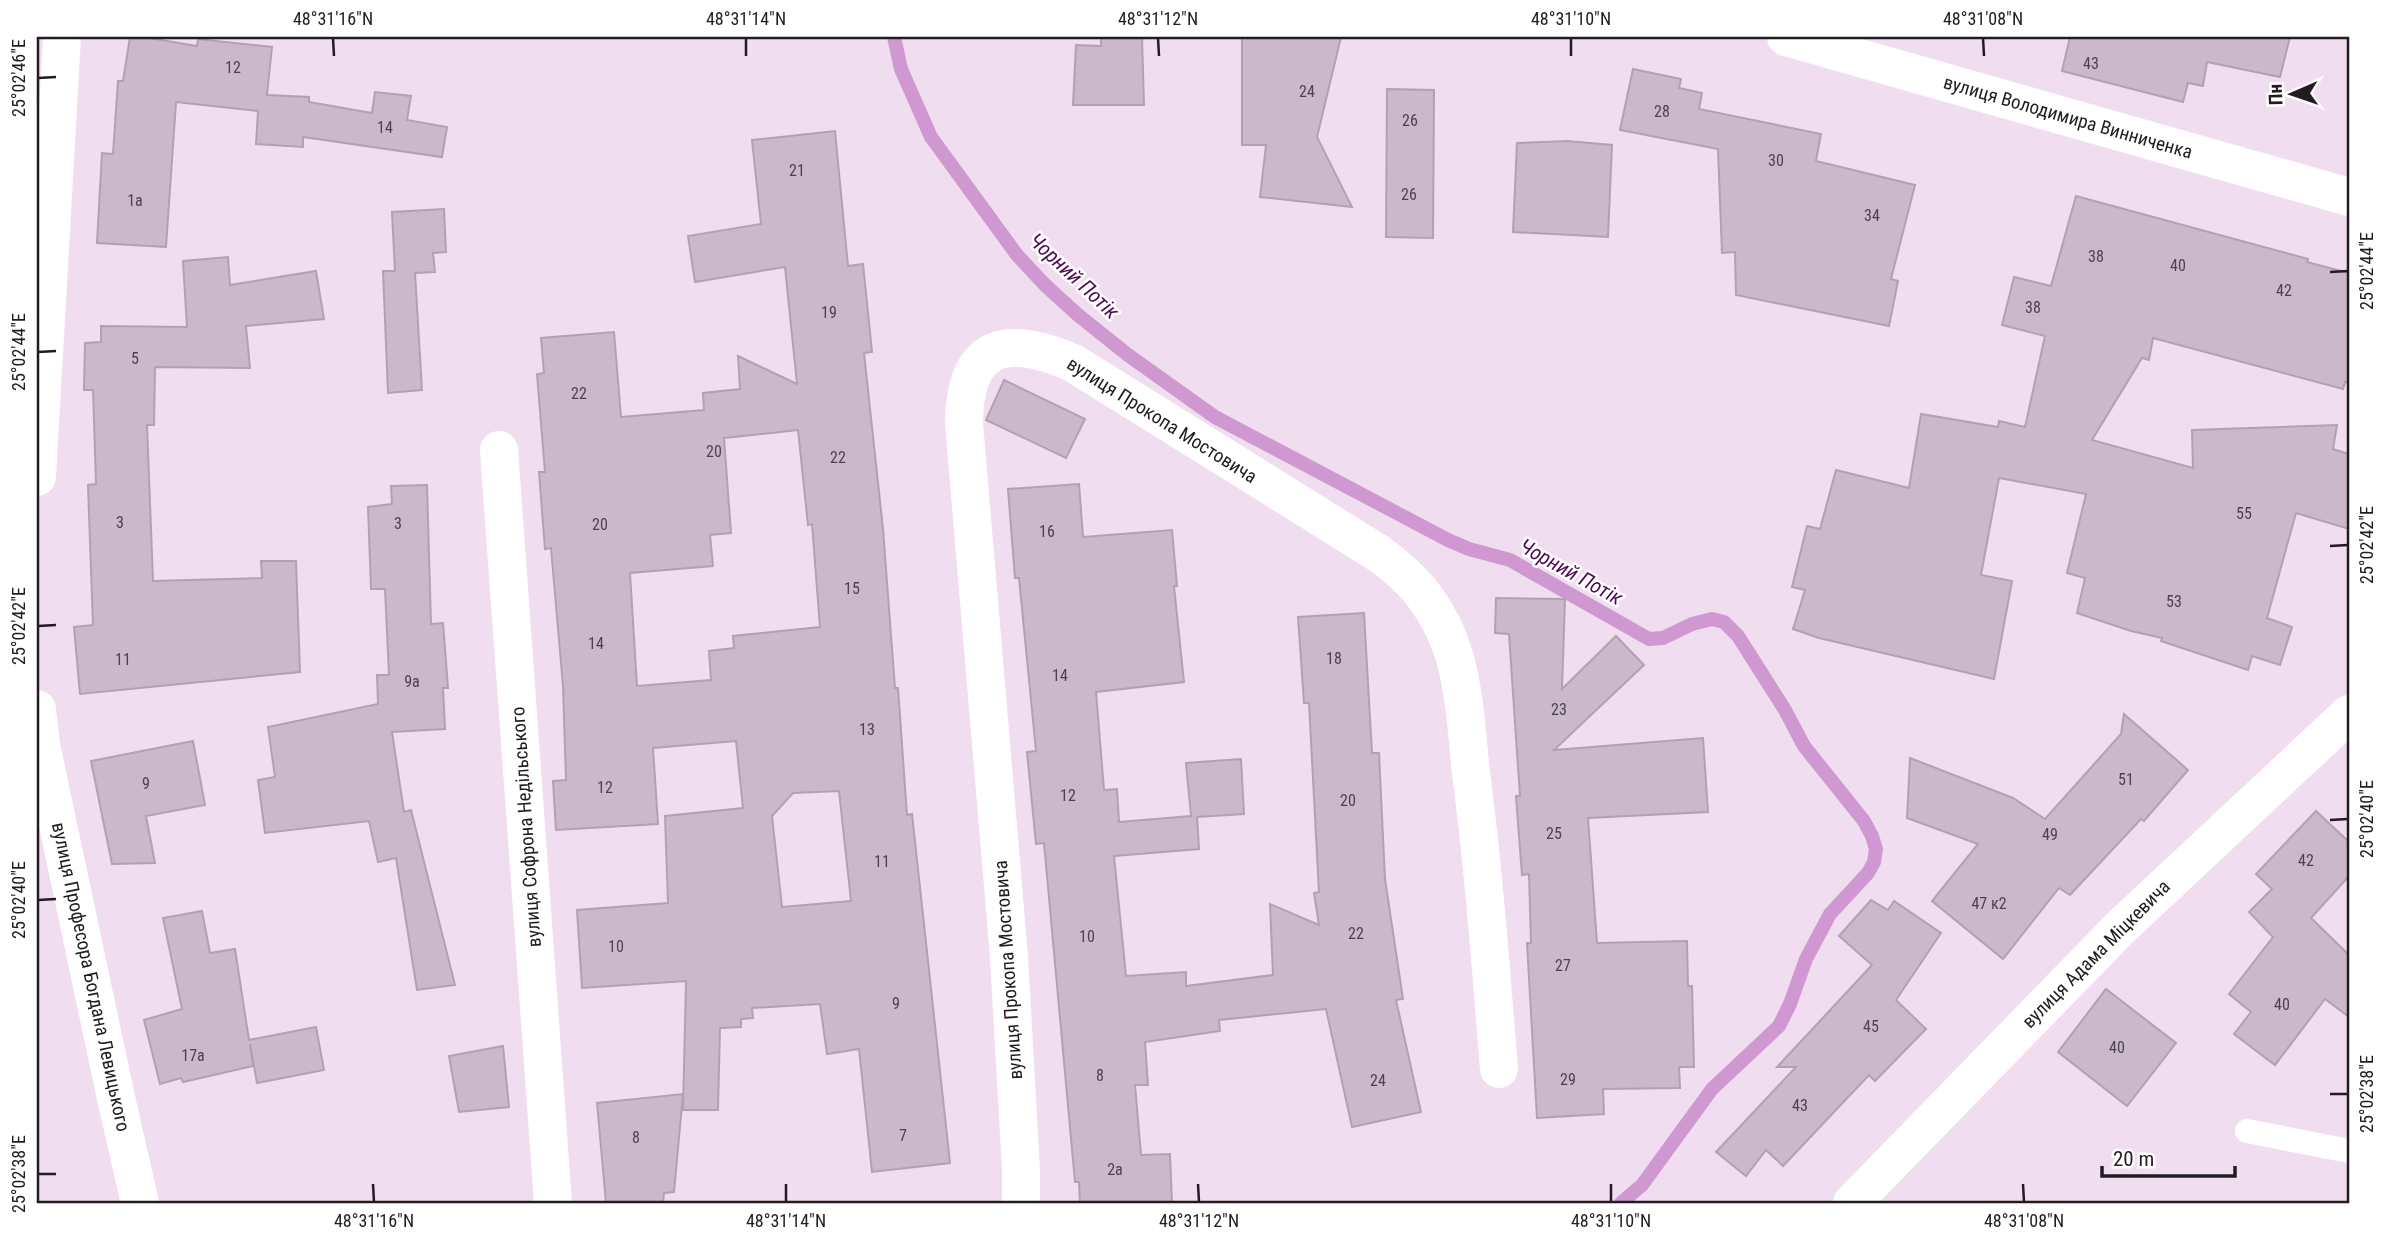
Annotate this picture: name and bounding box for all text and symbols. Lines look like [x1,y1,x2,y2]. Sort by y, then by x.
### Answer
text: 48°31'16"N [293,8,373,29]
text: 48°31'14"N [706,8,786,29]
text: 48°31'12"N [1118,8,1198,29]
text: 48°31'10"N [1531,8,1611,29]
text: 48°31'08"N [1943,8,2023,29]
text: 25°02'46"E [8,39,29,117]
house number: 43 [2083,54,2099,73]
house number: 12 [225,58,241,77]
north arrow [2256,60,2326,130]
street label: вулиця Володимира Винниченка [1941,70,2195,164]
house number: 24 [1299,82,1315,101]
text: Пн [2264,84,2287,106]
house number: 28 [1654,102,1670,121]
house number: 26 [1402,111,1418,130]
house number: 14 [377,118,393,137]
house number: 30 [1768,151,1784,170]
house number: 21 [789,161,805,180]
house number: 26 [1401,185,1417,204]
house number: 1а [127,191,143,210]
house number: 34 [1864,206,1880,225]
water label: Чорний Потік [1024,228,1125,325]
text: 25°02'44"E [2356,232,2377,310]
house number: 38 [2088,247,2104,266]
house number: 40 [2170,256,2186,275]
house number: 42 [2276,281,2292,300]
house number: 38 [2025,298,2041,317]
house number: 19 [821,303,837,322]
text: 25°02'44"E [8,313,29,391]
house number: 5 [131,349,139,368]
street label: вулиця Прокопа Мостовича [1063,352,1261,488]
house number: 22 [571,384,587,403]
house number: 20 [706,442,722,461]
house number: 22 [830,448,846,467]
house number: 55 [2236,504,2252,523]
text: 25°02'42"E [2356,506,2377,584]
house number: 3 [116,513,124,532]
house number: 3 [394,514,402,533]
house number: 20 [592,515,608,534]
house number: 16 [1039,522,1055,541]
water label: Чорний Потік [1515,534,1628,611]
house number: 15 [844,579,860,598]
text: 25°02'42"E [8,587,29,665]
house number: 53 [2166,592,2182,611]
house number: 14 [588,634,604,653]
house number: 18 [1326,649,1342,668]
house number: 11 [115,650,131,669]
house number: 14 [1052,666,1068,685]
house number: 9а [404,672,420,691]
house number: 23 [1551,700,1567,719]
street label: вулиця Софрона Недільського [506,706,546,948]
house number: 13 [859,720,875,739]
house number: 51 [2118,770,2134,789]
house number: 9 [142,774,150,793]
house number: 12 [597,778,613,797]
text: 25°02'40"E [2356,780,2377,858]
house number: 12 [1060,786,1076,805]
house number: 20 [1340,791,1356,810]
street label: вулиця Професора Богдана Левицького [47,820,135,1134]
house number: 25 [1546,824,1562,843]
house number: 49 [2042,825,2058,844]
house number: 42 [2298,851,2314,870]
house number: 11 [874,852,890,871]
street label: вулиця Прокопа Мостовича [989,860,1027,1080]
text: 25°02'40"E [8,861,29,939]
street label: вулиця Адама Міцкевича [2017,875,2175,1033]
house number: 47 к2 [1971,894,2007,913]
house number: 22 [1348,924,1364,943]
house number: 10 [1079,927,1095,946]
house number: 10 [608,937,624,956]
house number: 27 [1555,956,1571,975]
house number: 9 [892,994,900,1013]
house number: 40 [2274,995,2290,1014]
house number: 45 [1863,1017,1879,1036]
house number: 40 [2109,1038,2125,1057]
house number: 17а [181,1046,205,1065]
text: 25°02'38"E [2356,1055,2377,1133]
house number: 8 [1096,1066,1104,1085]
house number: 29 [1560,1070,1576,1089]
house number: 24 [1370,1071,1386,1090]
house number: 43 [1792,1096,1808,1115]
house number: 7 [899,1126,907,1145]
house number: 8 [632,1128,640,1147]
text: 25°02'38"E [8,1135,29,1213]
scale bar [2102,1135,2236,1179]
text: 20 m [2113,1147,2154,1171]
house number: 2а [1107,1160,1123,1179]
text: 48°31'16"N [334,1210,414,1231]
text: 48°31'14"N [746,1210,826,1231]
text: 48°31'12"N [1159,1210,1239,1231]
text: 48°31'10"N [1571,1210,1651,1231]
text: 48°31'08"N [1984,1210,2064,1231]

